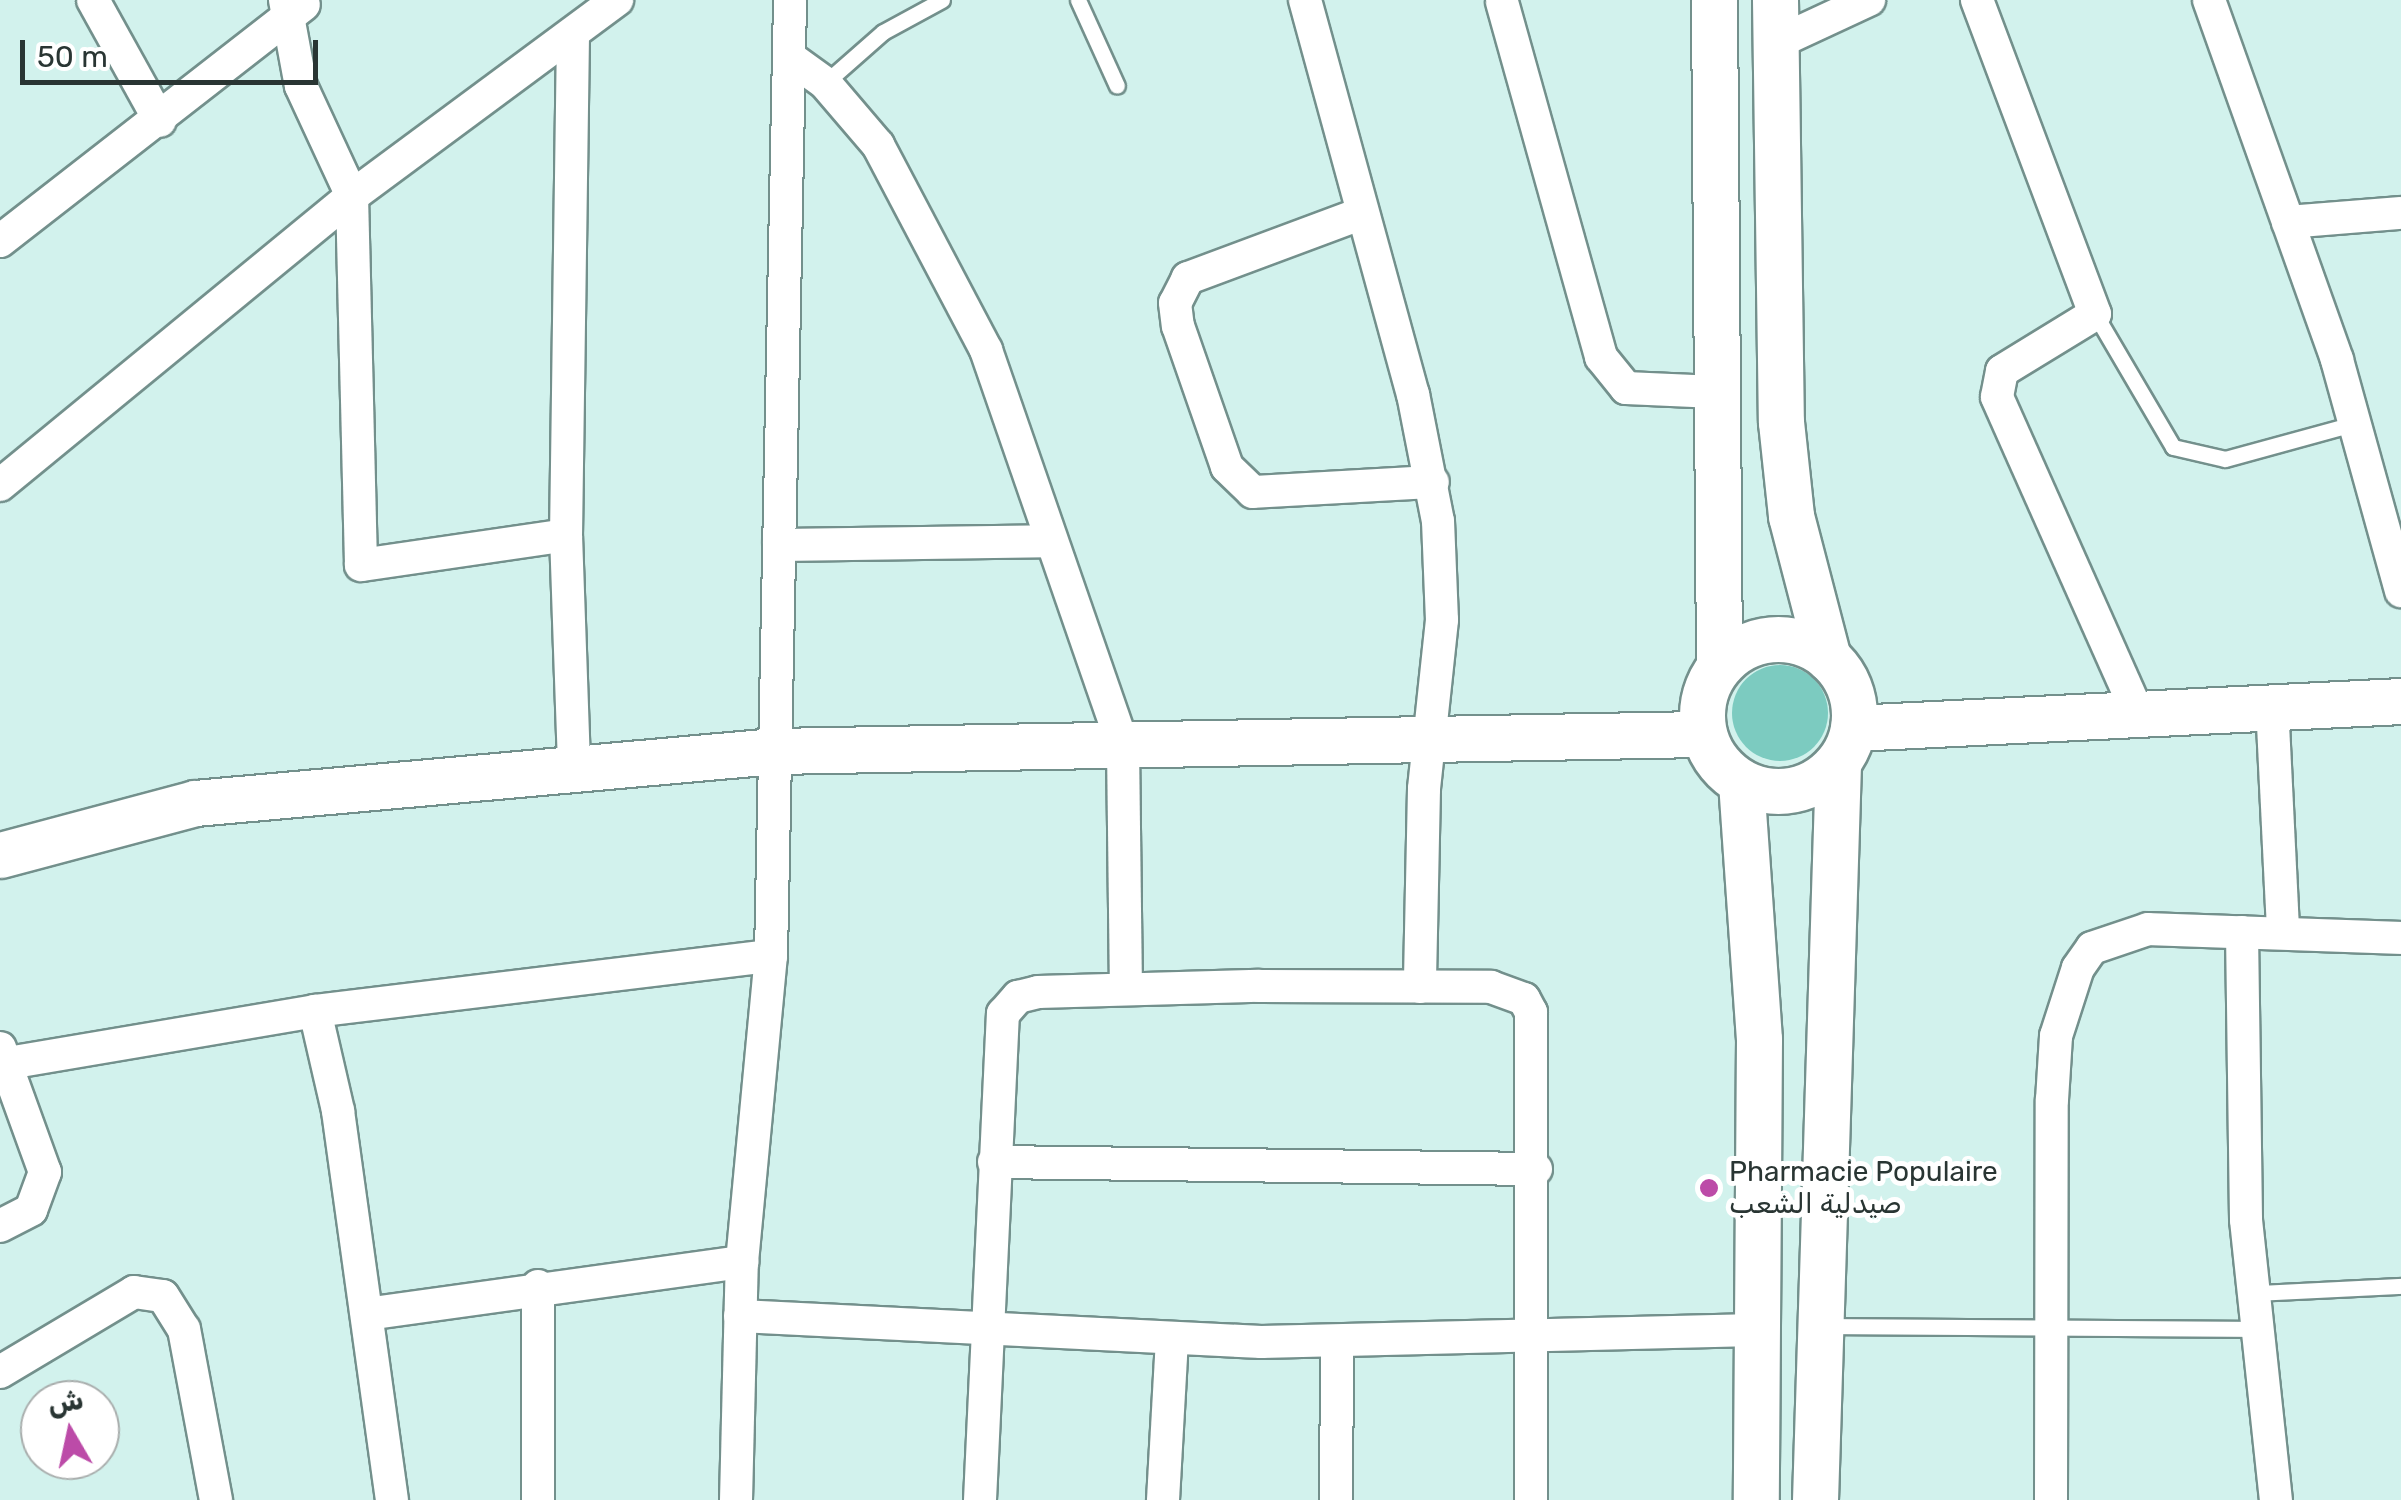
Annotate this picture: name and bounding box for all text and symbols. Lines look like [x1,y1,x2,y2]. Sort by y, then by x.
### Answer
scale bar [25,20,322,82]
text: 50 m [37,39,108,75]
place label: Pharmacie Populaire صيدلية الشعب [1729,1155,1998,1221]
marker: Pharmacie Populaire صيدلية الشعب [1698,1177,1720,1199]
north arrow [20,1380,120,1480]
text: ش [45,1383,86,1421]

